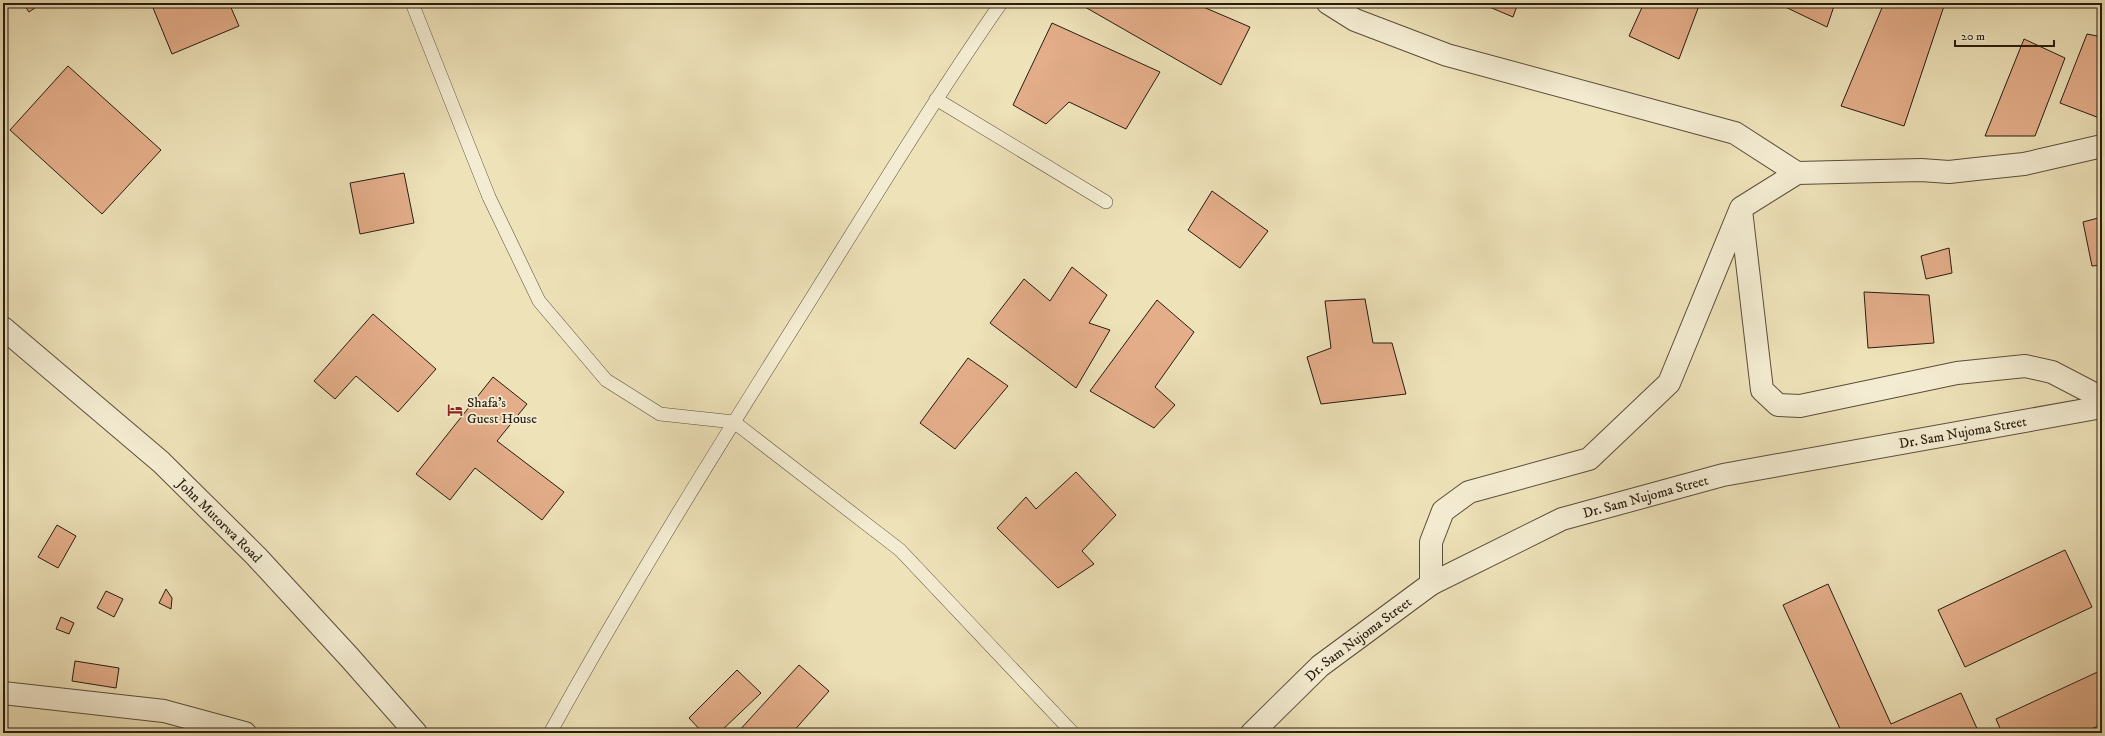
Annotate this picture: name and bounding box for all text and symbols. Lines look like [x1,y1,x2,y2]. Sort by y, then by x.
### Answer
scale bar [1955,22,2054,48]
text: 20 m [1961,29,1985,44]
place label: Shafa's Guest House [467,394,537,428]
hotel icon: Shafa's Guest House [446,401,464,419]
street label: Dr. Sam Nujoma Street [1897,413,2029,453]
street label: Dr. Sam Nujoma Street [1581,471,1711,523]
street label: John Mutorwa Road [171,474,266,567]
street label: Dr. Sam Nujoma Street [1301,593,1416,686]

